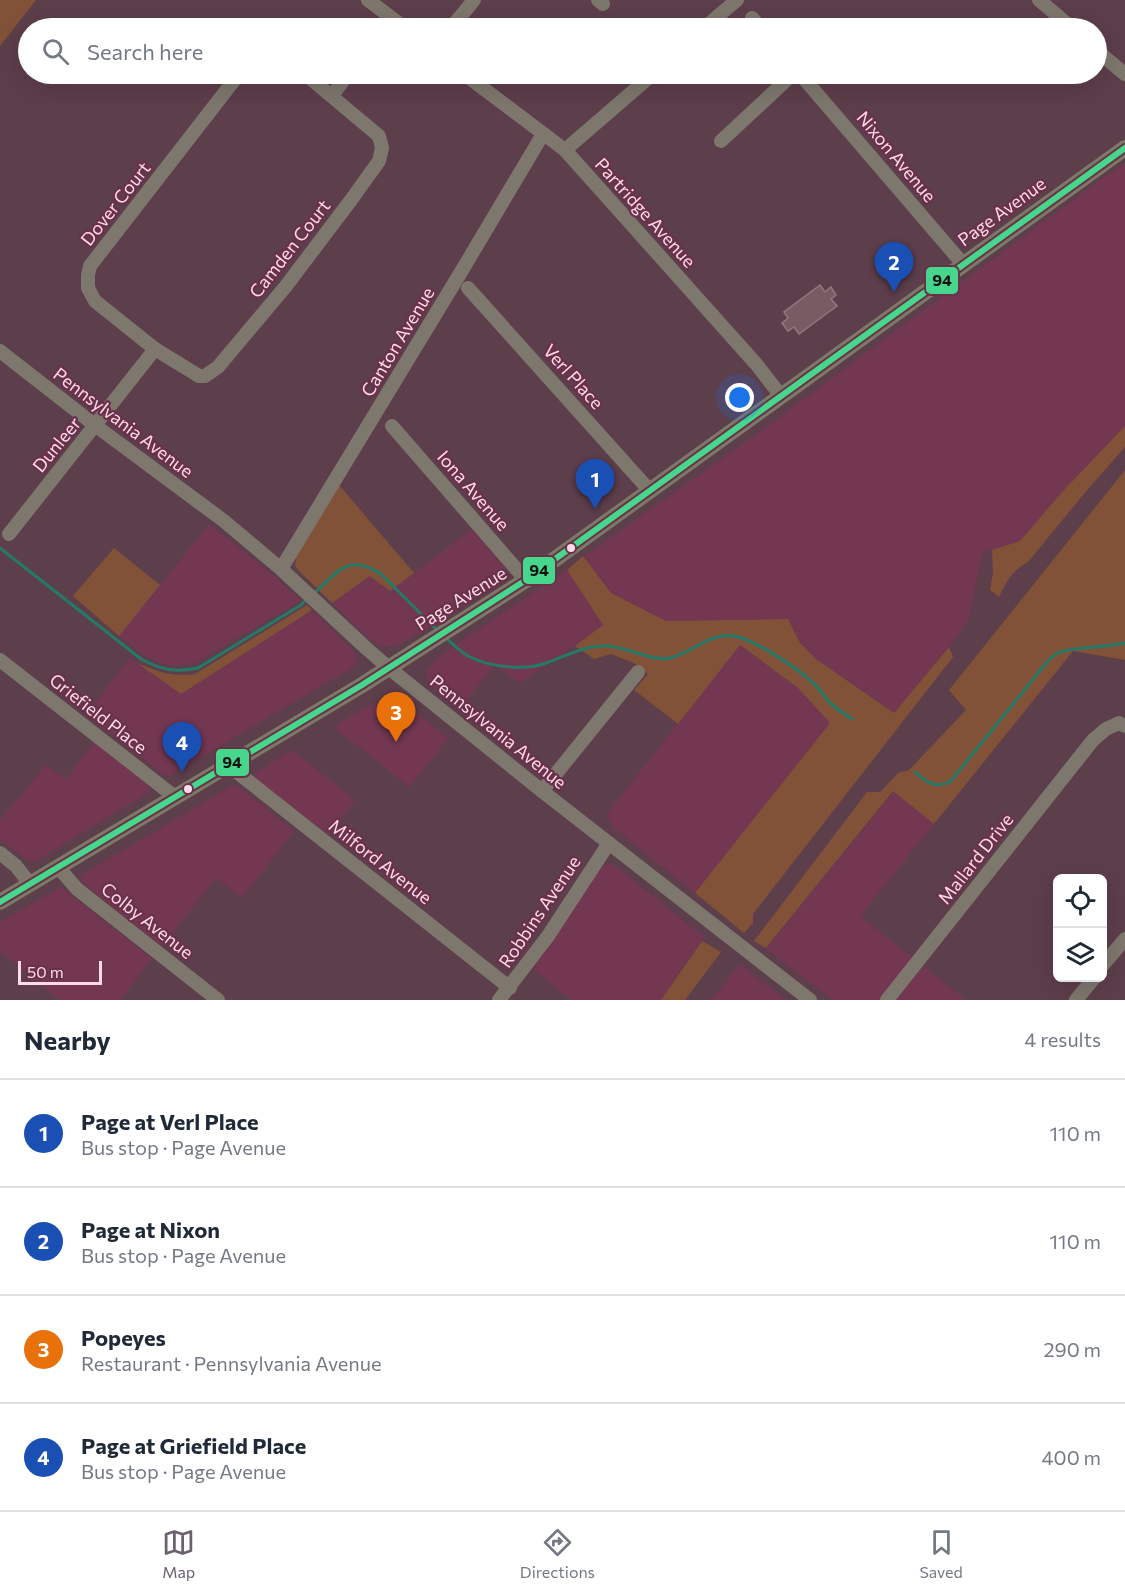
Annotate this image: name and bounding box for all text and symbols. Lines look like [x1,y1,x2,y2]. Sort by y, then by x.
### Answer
search box [18,18,1107,84]
icon: search [39,35,72,68]
text: Search here [87,38,203,65]
street label: Nixon Avenue [852,106,941,206]
street label: Partridge Avenue [591,153,701,272]
street label: Dover Court [76,157,155,250]
street label: Page Avenue [953,172,1050,250]
street label: Camden Court [244,195,334,302]
pin: 2 [874,242,914,292]
line badge: 94 [925,266,959,295]
text: 94 [932,270,952,289]
street label: Canton Avenue [356,283,438,400]
street label: Verl Place [539,339,609,413]
street label: Pennsylvania Avenue [49,362,198,482]
your location [725,383,754,412]
street label: Dunleer [27,412,85,476]
street label: Iona Avenue [433,446,515,535]
pin: 1 [576,460,614,509]
unlabelled marker [565,542,577,554]
line badge: 94 [522,556,556,585]
text: 94 [529,560,549,579]
street label: Page Avenue [411,561,510,635]
street label: Griefield Place [45,668,152,758]
street label: Pennsylvania Avenue [426,669,571,793]
pin: 3 [376,692,416,742]
pin: 4 [162,722,201,772]
line badge: 94 [215,748,250,777]
text: 94 [222,752,242,771]
unlabelled marker [182,783,194,795]
street label: Mallard Drive [933,809,1018,908]
street label: Milford Avenue [325,814,436,908]
street label: Robbins Avenue [494,851,585,972]
map controls [1053,874,1107,982]
button: locate [1053,874,1107,928]
street label: Colby Avenue [97,877,198,963]
button: layers [1053,928,1107,982]
scale bar [18,958,102,986]
text: 50 m [27,962,64,981]
text: Nearby [24,1024,111,1055]
text: 4 results [1024,1027,1101,1051]
text: Page at Verl Place [81,1108,259,1135]
text: 1 [39,1121,48,1145]
text: 110 m [1050,1121,1101,1145]
text: Bus stop · Page Avenue [81,1135,286,1159]
text: Page at Nixon [81,1216,220,1243]
text: 2 [38,1229,49,1253]
text: 110 m [1050,1229,1101,1253]
text: Bus stop · Page Avenue [81,1243,286,1267]
text: Popeyes [81,1324,166,1351]
text: 3 [38,1337,49,1361]
text: 290 m [1043,1337,1101,1361]
text: Restaurant · Pennsylvania Avenue [81,1351,382,1375]
text: Page at Griefield Place [81,1432,306,1459]
text: 4 [37,1445,50,1469]
text: 400 m [1042,1445,1101,1469]
text: Bus stop · Page Avenue [81,1459,286,1483]
tab: Map [162,1526,195,1581]
tab: Directions [520,1526,595,1581]
tab: Saved [919,1526,963,1581]

